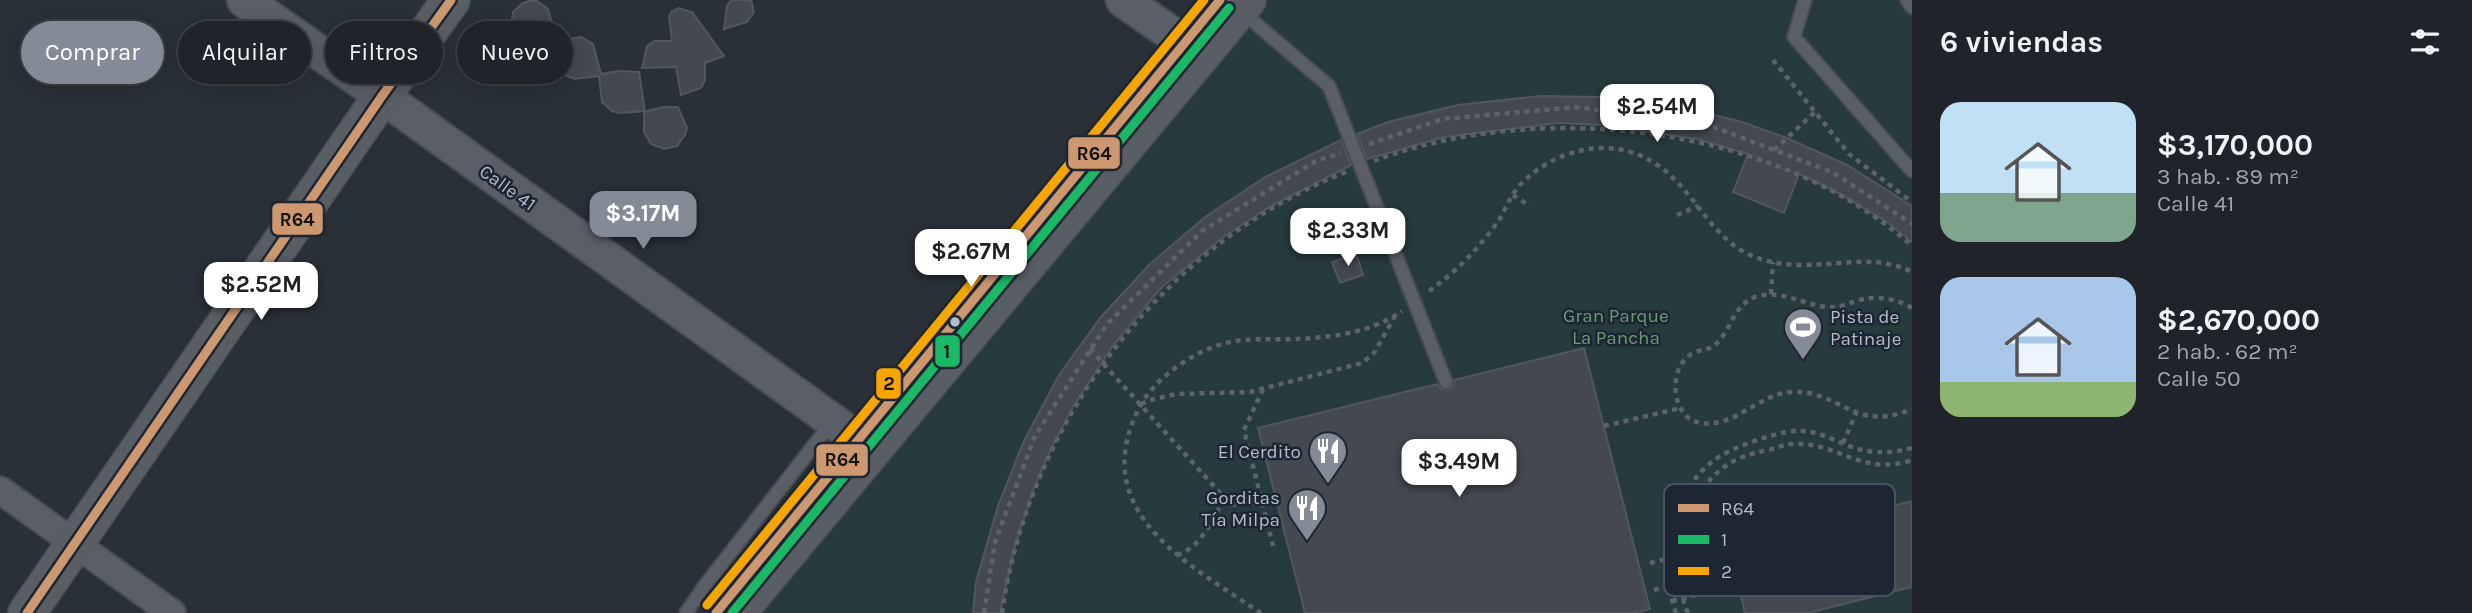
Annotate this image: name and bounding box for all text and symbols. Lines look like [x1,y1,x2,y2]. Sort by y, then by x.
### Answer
chip: Comprar [21,21,164,84]
chip: Alquilar [178,21,311,84]
chip: Filtros [325,21,443,84]
chip: Nuevo [457,21,573,84]
icon: filters [2406,23,2444,61]
text: 6 viviendas [1940,24,2103,60]
pin: $2.54M [1600,85,1714,144]
text: $2.54M [1616,93,1698,120]
text: $3,170,000 [2157,127,2313,163]
icon: home [1996,130,2080,214]
line badge: R64 [1067,136,1121,170]
text: R64 [1076,143,1112,165]
street label: Calle 41 [475,160,540,215]
text: 3 hab. · 89 m² [2157,163,2299,190]
text: Calle 41 [2157,190,2234,217]
pin: $3.17M [586,191,700,251]
text: $3.17M [606,200,680,227]
line badge: R64 [271,202,324,236]
pin: $2.33M [1291,208,1405,268]
text: R64 [279,209,315,231]
text: $2.33M [1306,217,1390,244]
pin: $2.67M [914,230,1028,289]
text: $2.67M [931,238,1011,265]
pin: $2.52M [204,262,318,322]
text: $2.52M [220,271,302,298]
text: $2,670,000 [2157,302,2320,338]
park label: Gran Parque La Pancha [1563,305,1669,349]
icon: home [1996,305,2080,389]
sports icon: Pista de Patinaje [1782,306,1824,361]
place label: Pista de Patinaje [1830,306,1901,350]
unlabelled marker [948,315,962,329]
line badge: 1 [934,334,961,368]
text: 2 hab. · 62 m² [2157,338,2298,365]
text: 1 [944,341,950,363]
text: Calle 50 [2157,365,2241,392]
line badge: 2 [875,367,902,400]
text: 2 [883,373,895,395]
restaurant icon: El Cerdito [1307,430,1349,485]
pin: $3.49M [1402,440,1516,499]
place label: El Cerdito [1218,441,1301,463]
line badge: R64 [815,443,869,477]
text: $3.49M [1418,448,1500,475]
text: R64 [824,449,860,471]
legend [1664,484,1895,596]
place label: Gorditas Tía Milpa [1201,487,1280,531]
restaurant icon: Gorditas Tía Milpa [1286,487,1328,542]
text: R64 [1721,498,1755,520]
text: 1 [1721,529,1727,551]
text: 2 [1721,561,1732,583]

